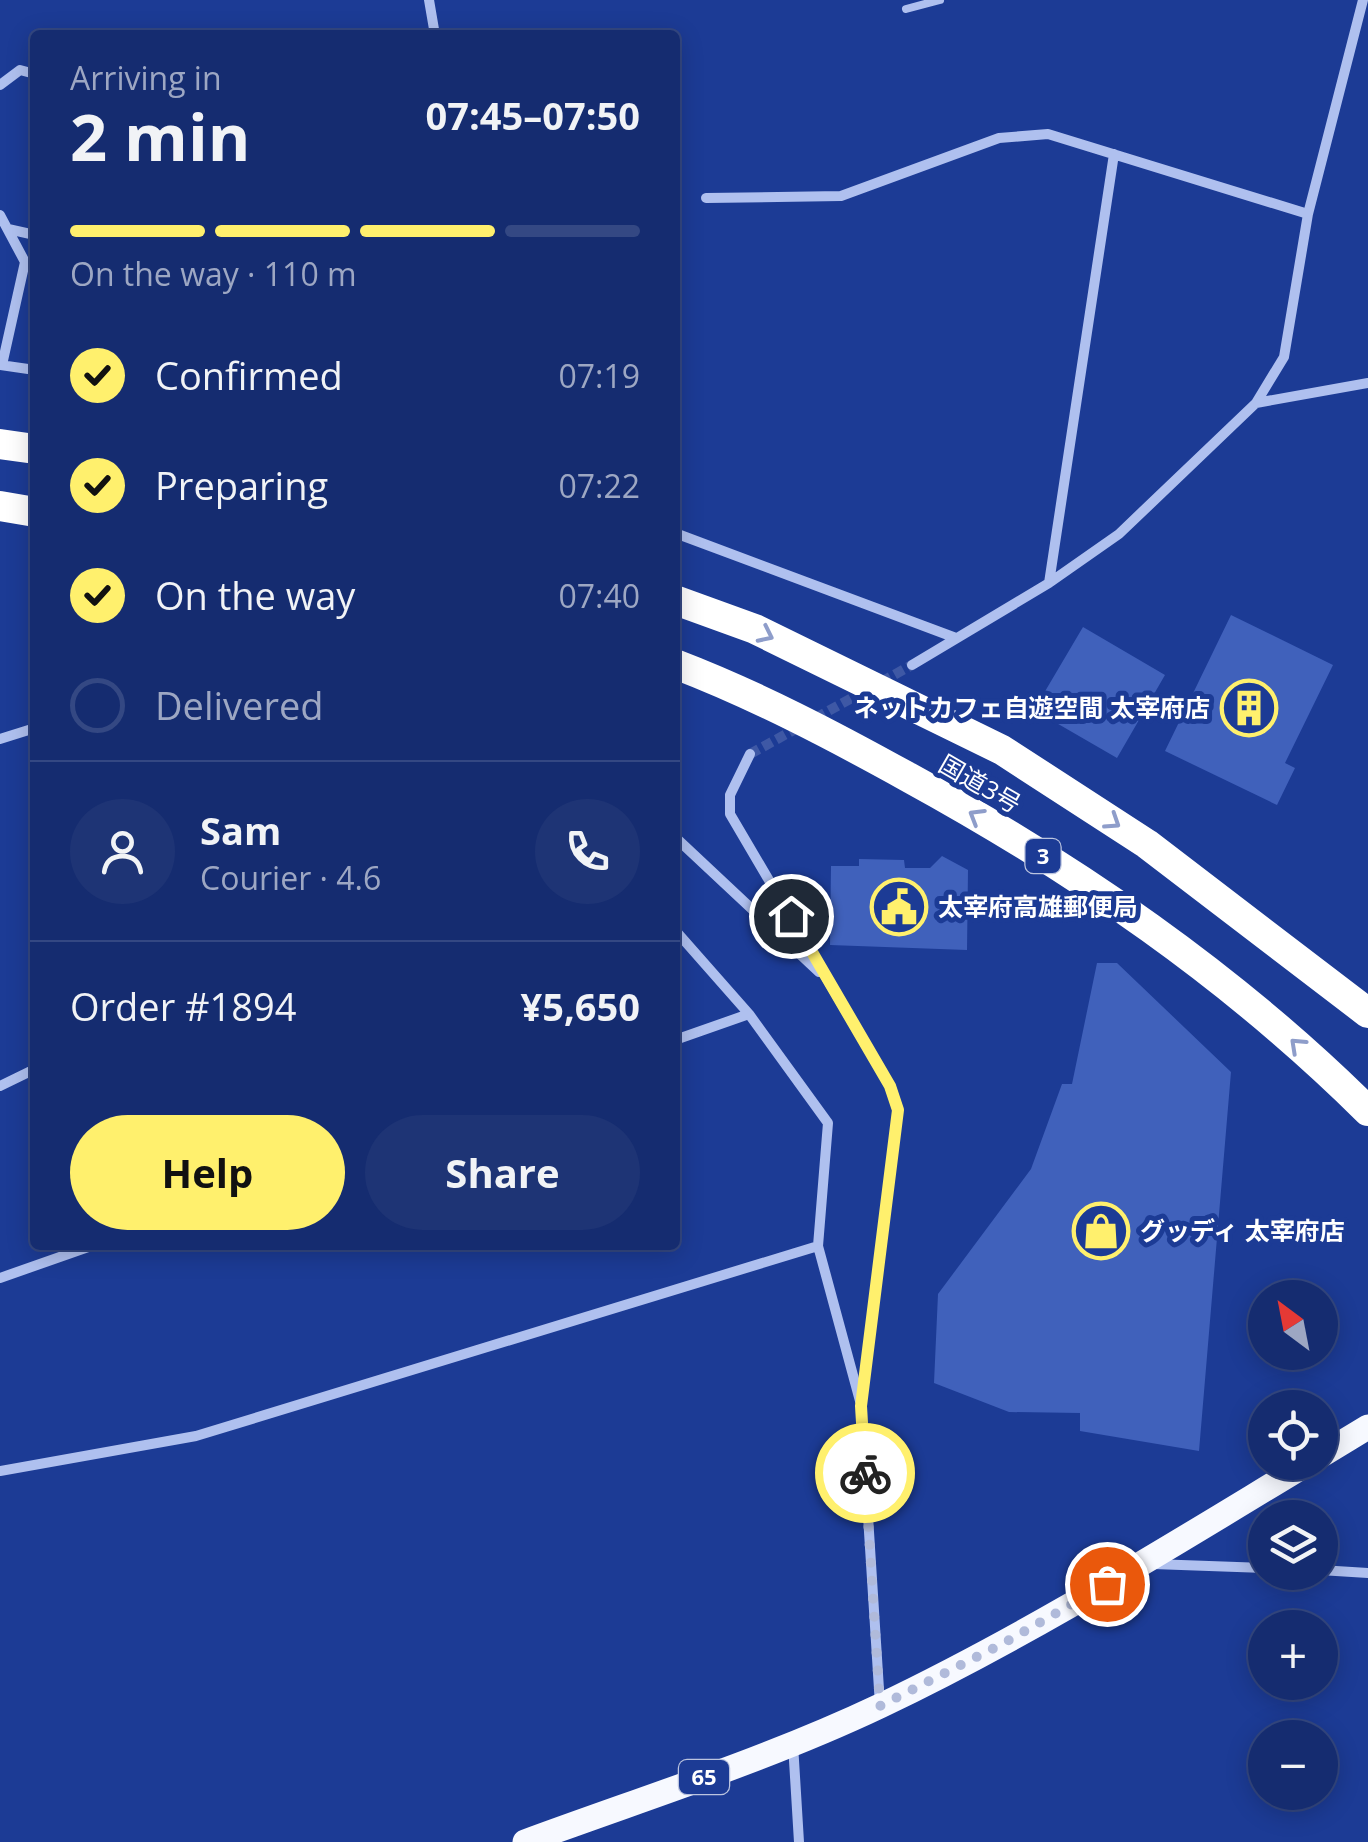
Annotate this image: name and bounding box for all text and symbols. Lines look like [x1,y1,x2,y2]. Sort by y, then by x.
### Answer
text: Arriving in [70,56,222,99]
text: 07:45–07:50 [426,89,640,141]
text: 2 min [70,92,250,180]
text: On the way · 110 m [70,252,357,295]
icon: check [70,348,125,403]
text: Confirmed [155,349,343,401]
text: 07:19 [558,354,640,397]
icon: check [70,458,125,513]
text: Preparing [155,459,328,511]
text: 07:22 [558,464,640,507]
icon: check [70,568,125,623]
text: On the way [155,569,355,621]
text: 07:40 [558,574,640,617]
one-way arrow [756,623,774,643]
building icon: ネットカフェ自遊空間 太宰府店 [1219,678,1279,738]
text: Delivered [155,679,324,731]
place label: ネットカフェ自遊空間 太宰府店 [854,690,1210,724]
street label: 国道3号 [933,746,1028,820]
button: person [70,799,175,904]
button: phone [535,799,640,904]
text: Sam [200,804,281,856]
one-way arrow [969,809,987,828]
one-way arrow [1102,810,1120,829]
road number: 3 [1026,839,1060,873]
text: Courier · 4.6 [200,856,381,899]
pin [749,874,834,959]
public building icon: 太宰府高雄郵便局 [869,877,929,937]
icon: home [764,889,819,944]
place label: 太宰府高雄郵便局 [938,889,1138,923]
text: Order #1894 [70,980,297,1032]
text: ¥5,650 [521,980,640,1032]
one-way arrow [1290,1039,1309,1057]
button: Help [70,1115,345,1230]
button: Share [365,1115,640,1230]
shop icon: グッディ 太宰府店 [1071,1201,1131,1261]
place label: グッディ 太宰府店 [1140,1213,1345,1247]
north arrow [1248,1280,1338,1370]
map controls [1248,1280,1338,1810]
button: locate [1248,1390,1338,1480]
courier [815,1423,915,1523]
icon: bike [838,1446,893,1501]
button: layers [1248,1500,1338,1590]
pin [1065,1542,1150,1627]
icon: bag [1080,1557,1135,1612]
button: + [1248,1610,1338,1700]
button: − [1248,1720,1338,1810]
road number: 65 [679,1760,729,1794]

